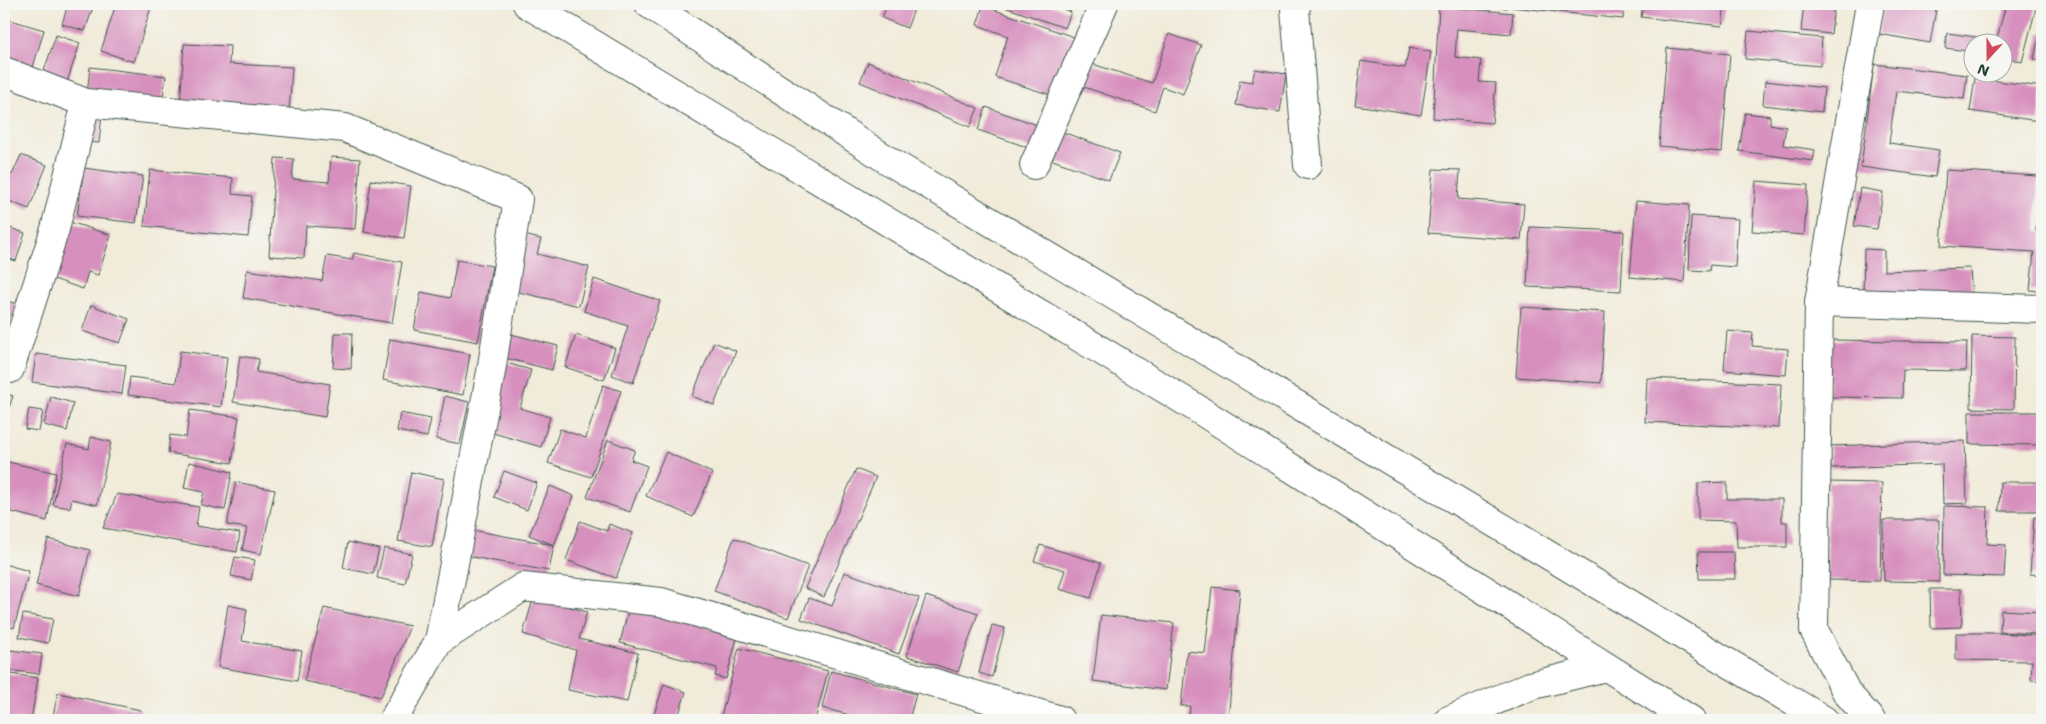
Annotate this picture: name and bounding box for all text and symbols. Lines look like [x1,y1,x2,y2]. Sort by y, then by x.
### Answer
north arrow [1964,32,2014,82]
text: N [1975,60,1992,81]

